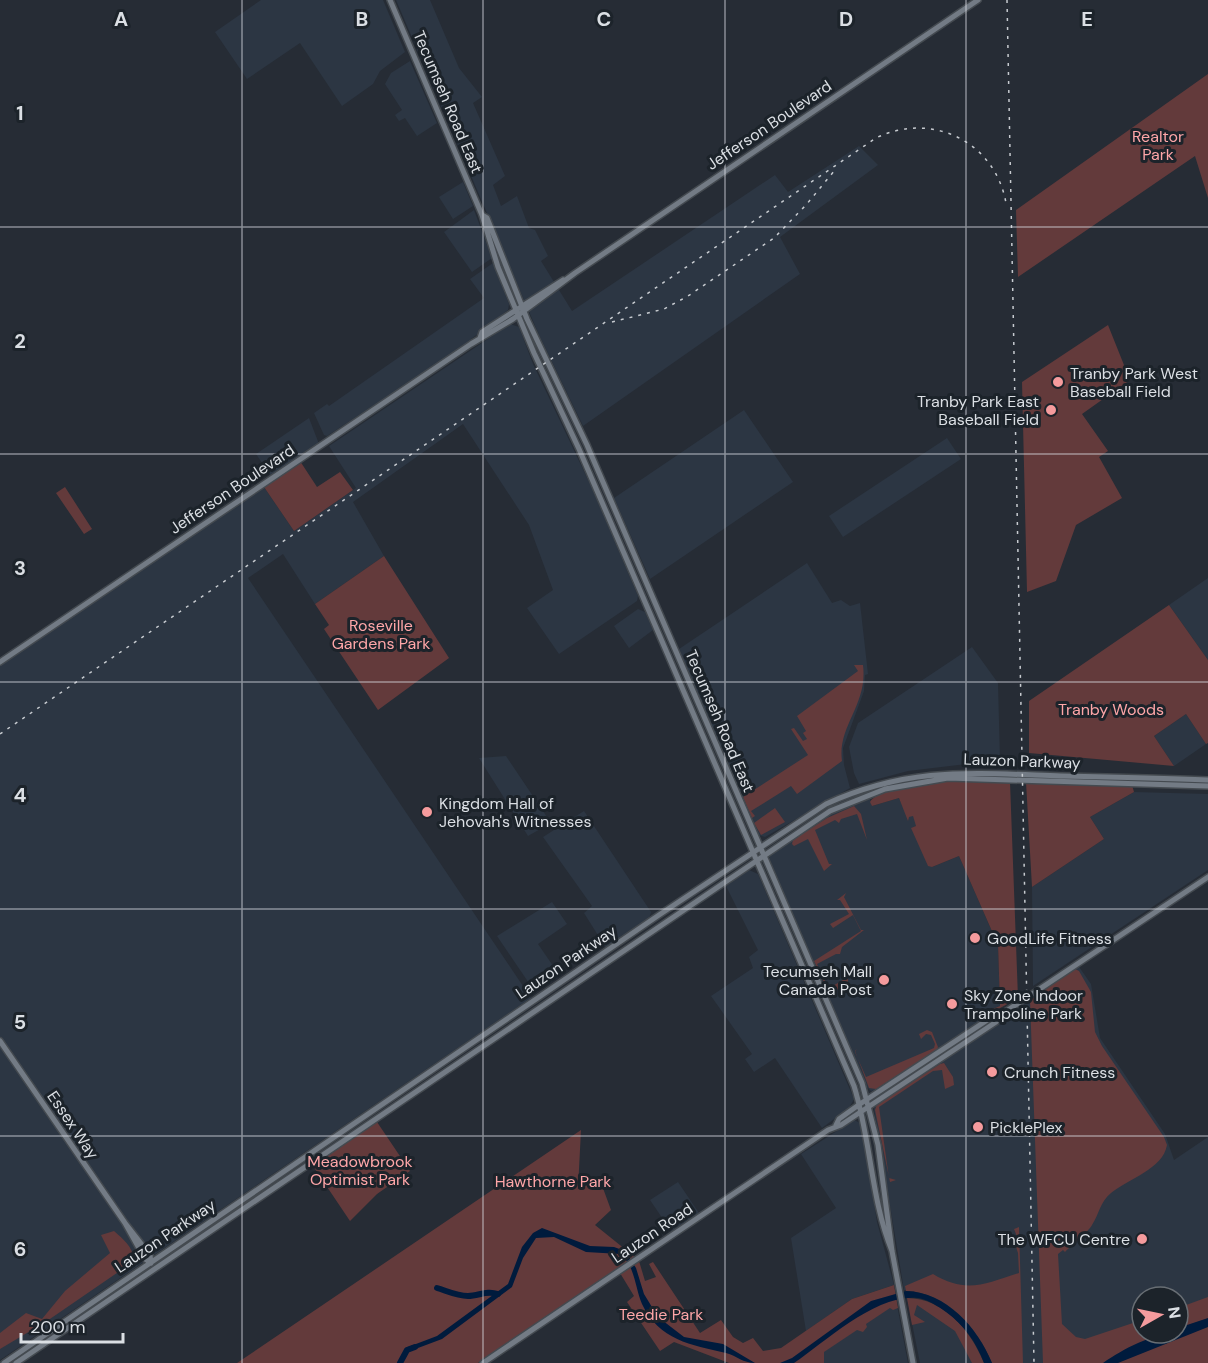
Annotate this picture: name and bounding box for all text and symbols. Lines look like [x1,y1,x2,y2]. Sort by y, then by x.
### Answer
text: A [114,6,128,32]
text: B [356,6,368,32]
text: C [597,6,611,32]
text: D [839,6,853,32]
text: E [1081,6,1093,32]
street label: Tecumseh Road East [408,27,488,177]
street label: Jefferson Boulevard [702,75,836,175]
text: 1 [16,100,24,126]
park label: Realtor Park [1132,126,1184,165]
text: 2 [14,328,26,354]
place label: Tranby Park West Baseball Field [1070,363,1198,402]
marker: Tranby Park West Baseball Field [1051,375,1065,389]
place label: Tranby Park East Baseball Field [917,391,1039,430]
marker: Tranby Park East Baseball Field [1044,403,1058,417]
street label: Jefferson Boulevard [165,439,299,539]
text: 3 [14,555,26,581]
park label: Roseville Gardens Park [332,615,430,654]
street label: Tecumseh Road East [680,646,760,796]
park label: Tranby Woods [1058,699,1164,720]
street label: Lauzon Parkway [963,748,1081,774]
text: 4 [14,782,27,808]
place label: Kingdom Hall of Jehovah's Witnesses [439,793,591,832]
marker: Kingdom Hall of Jehovah's Witnesses [420,805,434,819]
street label: Lauzon Parkway [511,920,621,1004]
place label: GoodLife Fitness [987,928,1112,949]
marker: GoodLife Fitness [968,931,982,945]
place label: Tecumseh Mall Canada Post [763,961,872,1000]
marker: Tecumseh Mall Canada Post [877,973,891,987]
place label: Sky Zone Indoor Trampoline Park [964,985,1083,1024]
marker: Sky Zone Indoor Trampoline Park [945,997,959,1011]
text: 5 [14,1009,26,1035]
place label: Crunch Fitness [1004,1062,1115,1083]
marker: Crunch Fitness [985,1065,999,1079]
street label: Essex Way [42,1087,104,1163]
place label: PicklePlex [990,1117,1063,1138]
marker: PicklePlex [971,1120,985,1134]
park label: Meadowbrook Optimist Park [307,1151,413,1190]
park label: Hawthorne Park [495,1171,611,1192]
street label: Lauzon Parkway [110,1194,220,1278]
street label: Lauzon Road [607,1198,697,1268]
place label: The WFCU Centre [998,1229,1130,1250]
marker: The WFCU Centre [1135,1232,1149,1246]
text: 6 [14,1236,26,1262]
north arrow [1130,1285,1190,1345]
park label: Teedie Park [619,1304,703,1325]
text: N [1163,1305,1186,1320]
scale bar [21,1306,123,1344]
text: 200 m [30,1315,86,1339]

